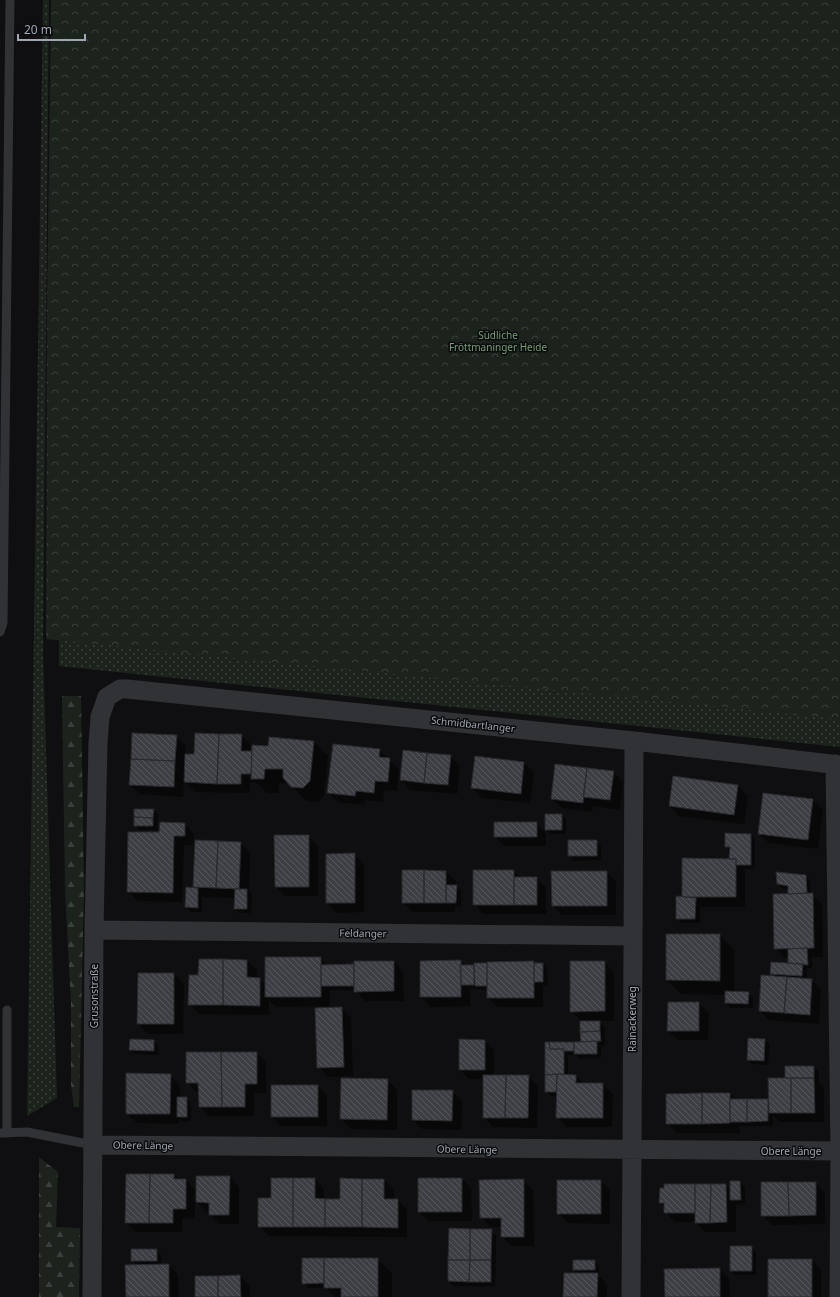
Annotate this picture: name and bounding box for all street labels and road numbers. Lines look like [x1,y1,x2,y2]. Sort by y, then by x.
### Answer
street label: Schmidbartlanger [430,713,516,735]
street label: Feldanger [339,926,387,940]
street label: Grusonstraße [87,963,101,1028]
street label: Rainackerweg [625,986,639,1052]
street label: Obere Länge [113,1137,174,1153]
street label: Obere Länge [437,1141,498,1157]
street label: Obere Länge [761,1144,822,1158]

